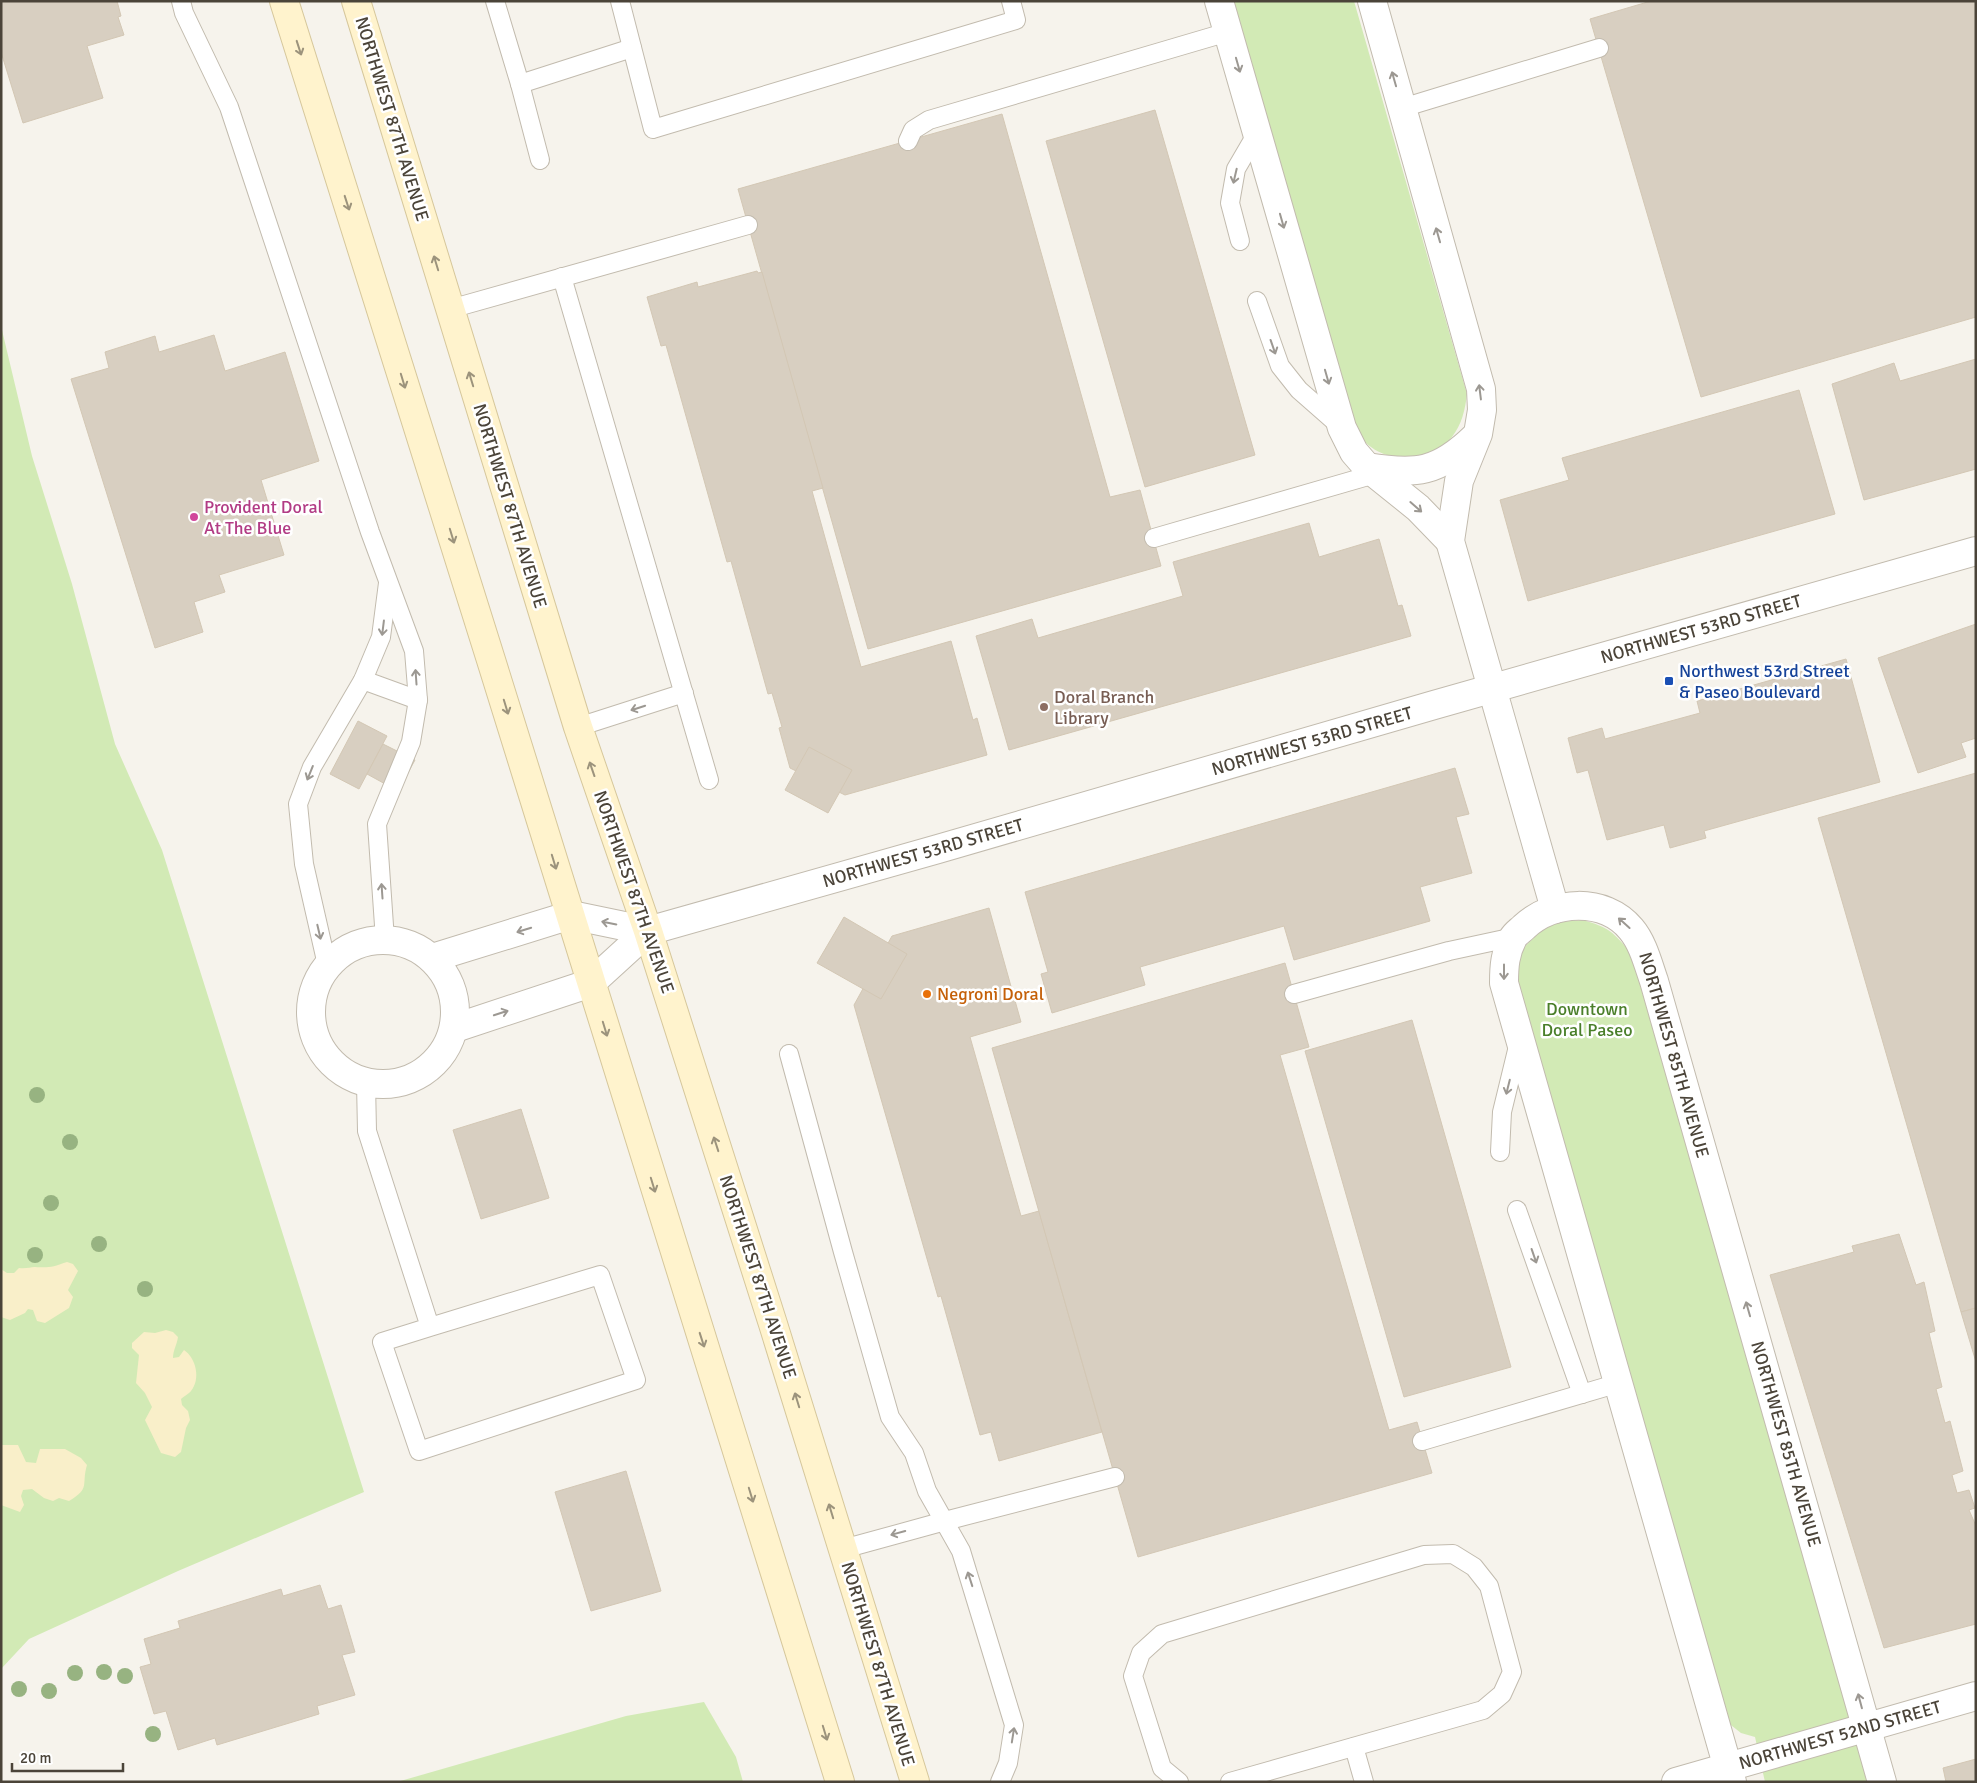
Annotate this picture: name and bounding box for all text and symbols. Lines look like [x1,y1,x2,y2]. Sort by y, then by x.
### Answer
street label: NORTHWEST 87TH AVENUE [350,14,434,224]
one-way arrow [294,39,304,55]
one-way arrow [1233,57,1243,73]
one-way arrow [1388,71,1398,87]
one-way arrow [1230,168,1239,184]
one-way arrow [343,194,353,210]
one-way arrow [1278,213,1288,229]
one-way arrow [1432,228,1442,244]
one-way arrow [430,255,440,271]
one-way arrow [1269,338,1279,354]
one-way arrow [1323,369,1333,385]
one-way arrow [399,372,409,388]
one-way arrow [466,372,476,388]
one-way arrow [1475,384,1485,400]
street label: NORTHWEST 87TH AVENUE [468,401,552,611]
place label: Provident Doral At The Blue [204,496,323,539]
one-way arrow [1409,501,1422,513]
marker: Provident Doral At The Blue [188,511,200,523]
one-way arrow [448,527,457,543]
street label: NORTHWEST 53RD STREET [1598,590,1804,668]
one-way arrow [377,620,387,636]
place label: Northwest 53rd Street & Paseo Boulevard [1679,660,1850,703]
one-way arrow [412,669,421,685]
marker: Northwest 53rd Street & Paseo Boulevard [1663,675,1675,687]
place label: Doral Branch Library [1054,686,1154,729]
one-way arrow [501,698,511,714]
marker: Doral Branch Library [1038,701,1050,713]
street label: NORTHWEST 53RD STREET [1209,702,1415,780]
one-way arrow [630,703,646,713]
one-way arrow [587,761,596,777]
one-way arrow [305,765,314,780]
street label: NORTHWEST 87TH AVENUE [589,788,679,996]
street label: NORTHWEST 53RD STREET [820,814,1026,892]
one-way arrow [549,853,559,869]
one-way arrow [377,883,387,899]
one-way arrow [1618,917,1631,929]
one-way arrow [602,918,618,927]
one-way arrow [315,923,324,939]
one-way arrow [516,925,532,935]
street label: NORTHWEST 85TH AVENUE [1634,950,1714,1160]
one-way arrow [1499,964,1509,980]
place label: Negroni Doral [937,983,1044,1005]
marker: Negroni Doral [921,988,933,1000]
park label: Downtown Doral Paseo [1541,998,1633,1041]
one-way arrow [492,1008,508,1017]
one-way arrow [601,1021,611,1037]
one-way arrow [1503,1078,1512,1094]
one-way arrow [710,1137,720,1153]
street label: NORTHWEST 87TH AVENUE [715,1172,801,1382]
one-way arrow [648,1177,658,1193]
one-way arrow [1529,1247,1539,1263]
one-way arrow [1742,1302,1752,1318]
one-way arrow [698,1331,707,1347]
street label: NORTHWEST 85TH AVENUE [1746,1339,1826,1549]
one-way arrow [791,1393,801,1409]
one-way arrow [746,1486,756,1502]
one-way arrow [825,1503,835,1519]
one-way arrow [891,1529,907,1538]
street label: NORTHWEST 87TH AVENUE [836,1559,920,1769]
one-way arrow [965,1572,974,1588]
one-way arrow [1855,1694,1864,1710]
street label: NORTHWEST 52ND STREET [1736,1696,1944,1774]
one-way arrow [820,1724,830,1740]
one-way arrow [1008,1727,1018,1743]
scale bar [12,1740,124,1772]
text: 20 m [20,1749,51,1767]

